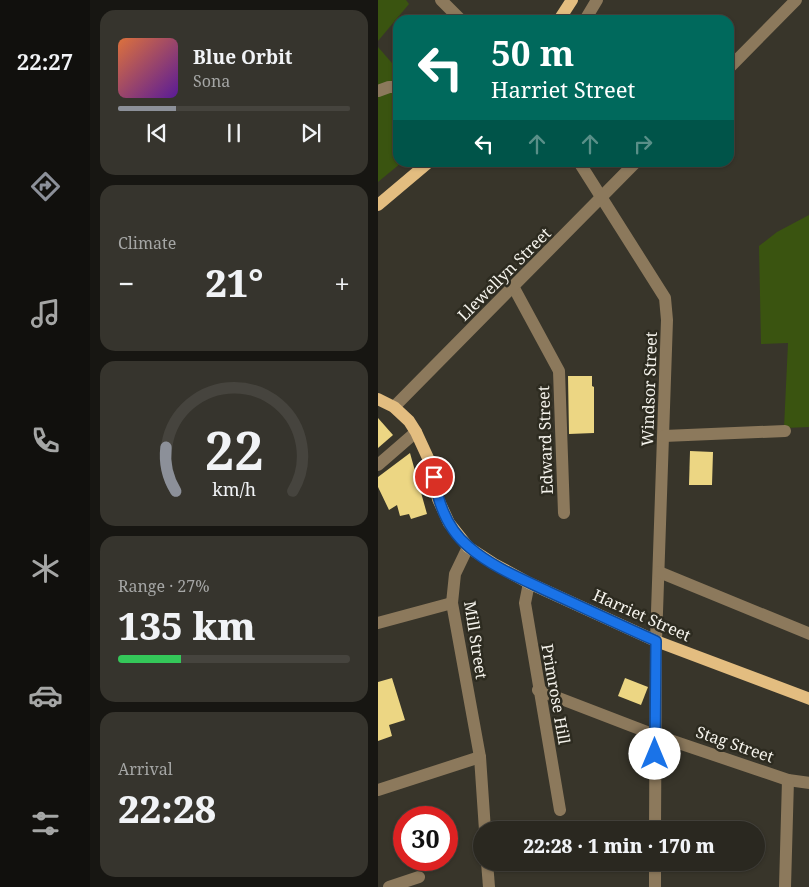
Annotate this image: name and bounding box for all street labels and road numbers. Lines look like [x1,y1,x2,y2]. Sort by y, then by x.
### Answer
street label: Llewellyn Street [452,222,556,326]
street label: Windsor Street [636,331,662,447]
street label: Edward Street [532,385,558,495]
street label: Harriet Street [590,584,695,647]
street label: Mill Street [459,599,493,681]
street label: Primrose Hill [536,642,576,746]
street label: Stag Street [693,720,777,768]

